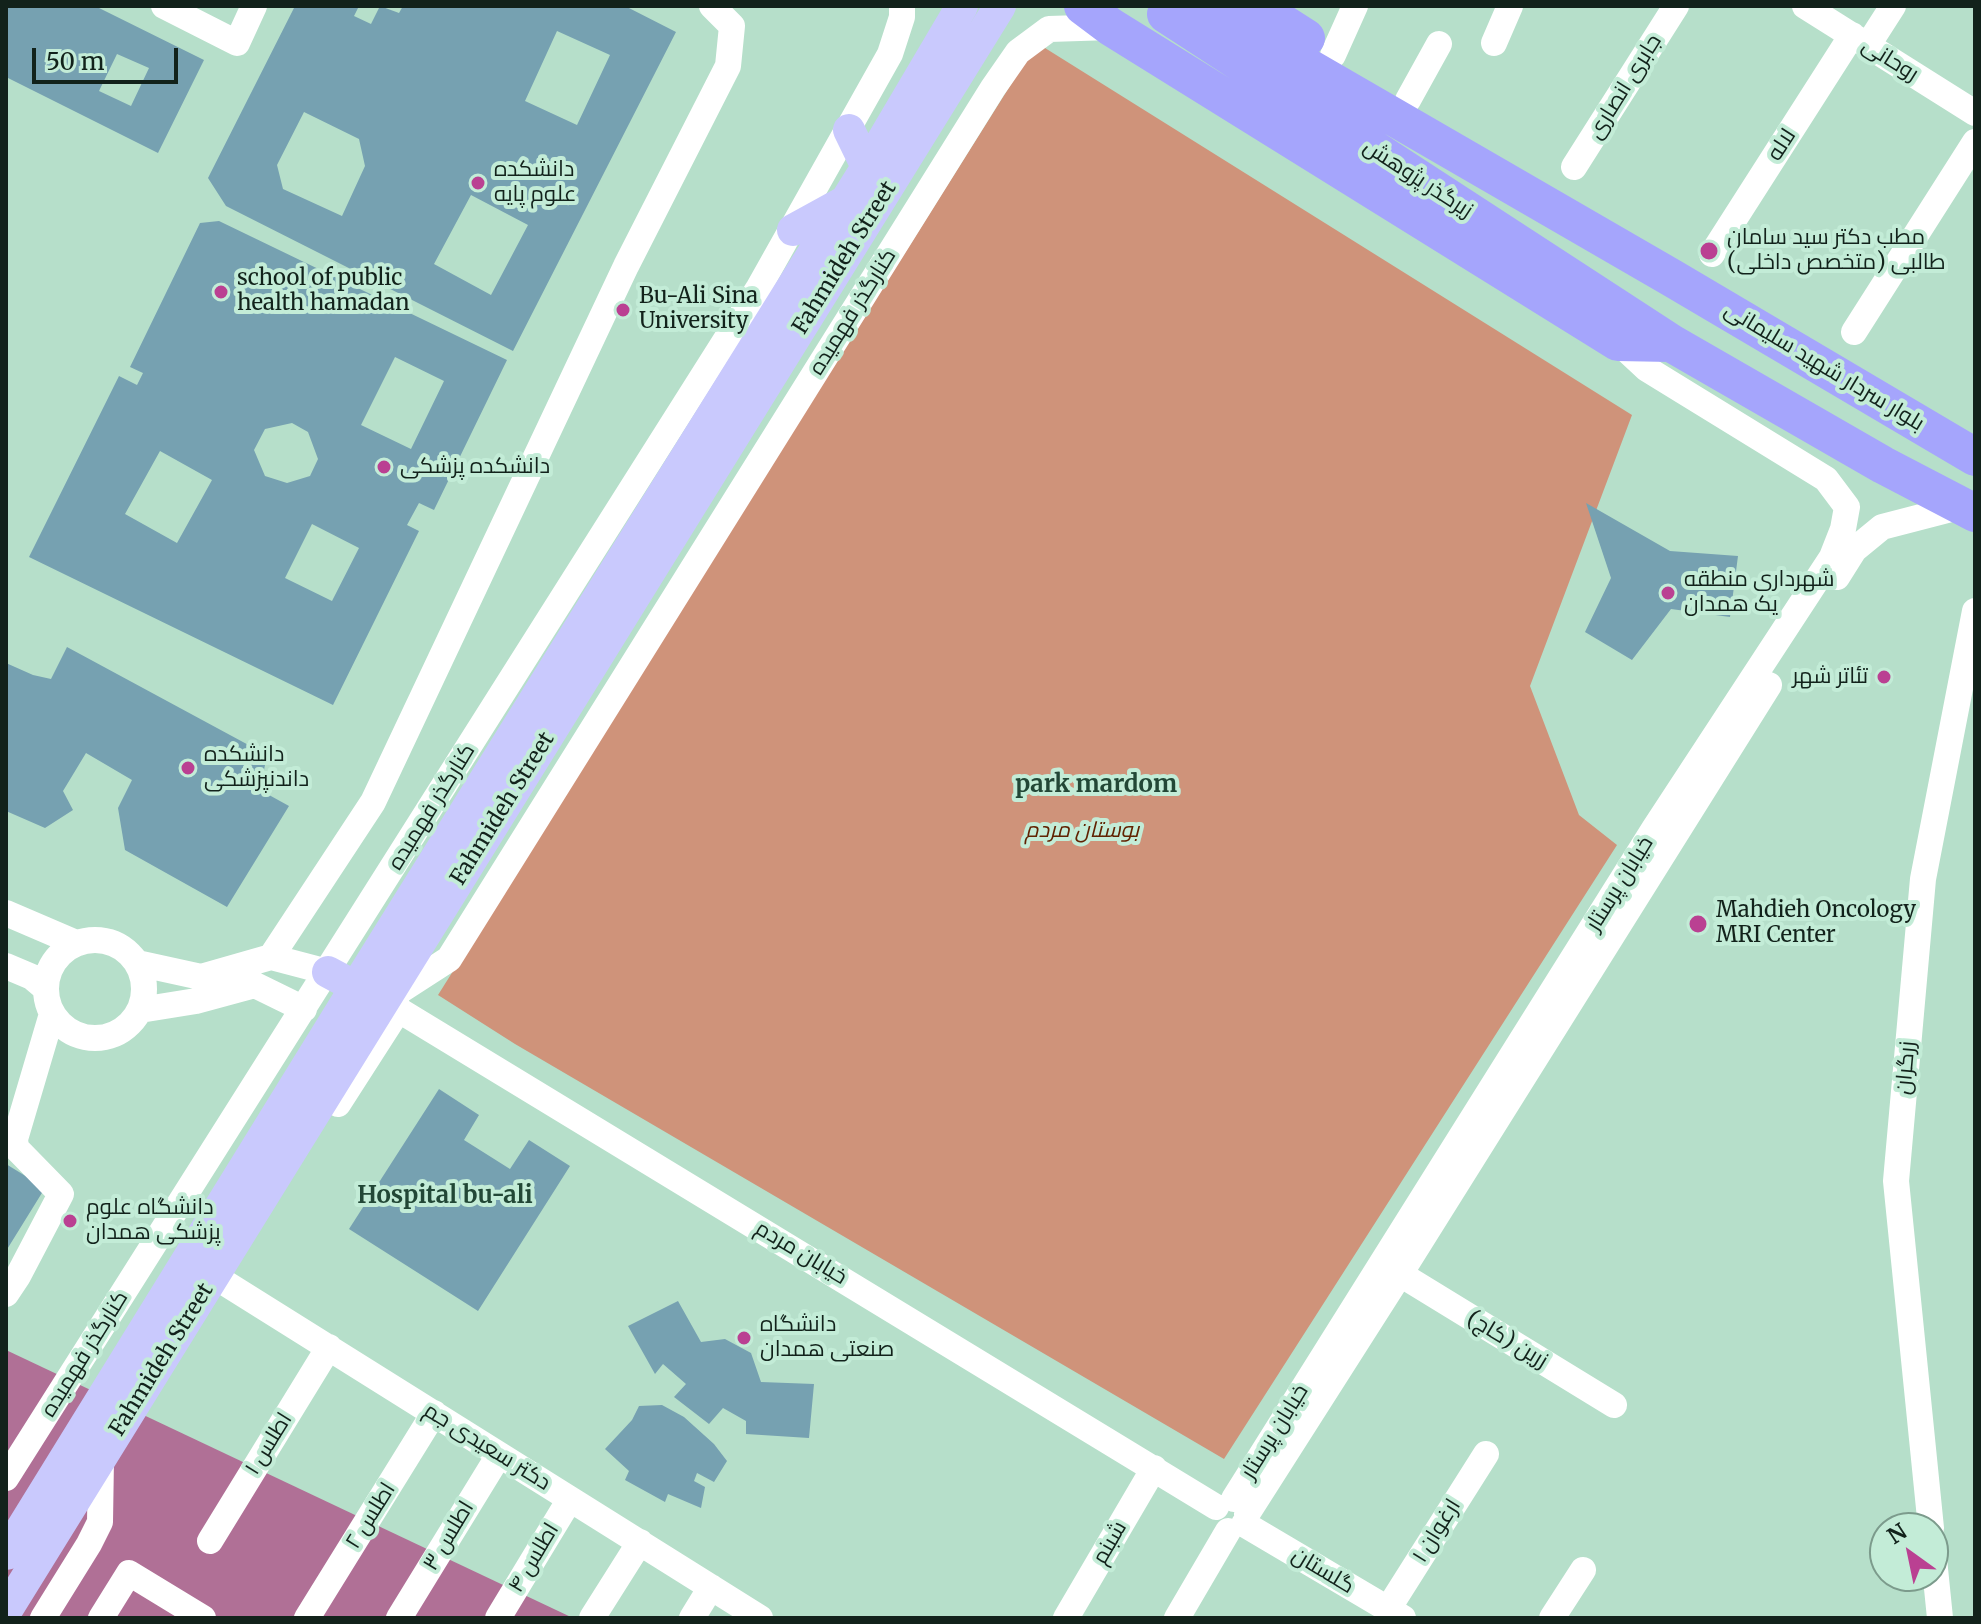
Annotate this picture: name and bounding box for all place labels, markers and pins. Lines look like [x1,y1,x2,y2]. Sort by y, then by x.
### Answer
place label: دانشکده علوم پایه [494,157,576,208]
marker: دانشکده علوم پایه [469,174,487,192]
place label: مطب دکتر سید سامان طالبی (متخصص داخلی) [1727,225,1946,276]
marker: مطب دکتر سید سامان طالبی (متخصص داخلی) [1698,240,1720,262]
place label: school of public health hamadan [237,266,410,318]
marker: school of public health hamadan [212,283,230,301]
place label: Bu-Ali Sina University [639,284,758,336]
marker: Bu-Ali Sina University [614,301,632,319]
place label: دانشکده پزشکی [400,454,550,480]
marker: دانشکده پزشکی [375,458,393,476]
place label: شهرداری منطقه یک همدان [1684,567,1834,618]
marker: شهرداری منطقه یک همدان [1659,584,1677,602]
place label: تئاتر شهر [1792,664,1868,690]
marker: تئاتر شهر [1875,668,1893,686]
place label: دانشکده داندنپزشکی [204,742,309,794]
marker: دانشکده داندنپزشکی [179,759,197,777]
place label: Mahdieh Oncology MRI Center [1716,898,1916,950]
marker: Mahdieh Oncology MRI Center [1687,913,1709,935]
place label: دانشگاه علوم پزشکی همدان [86,1195,221,1246]
marker: دانشگاه علوم پزشکی همدان [61,1212,79,1230]
place label: دانشگاه صنعتی همدان [760,1312,894,1364]
marker: دانشگاه صنعتی همدان [735,1329,753,1347]

